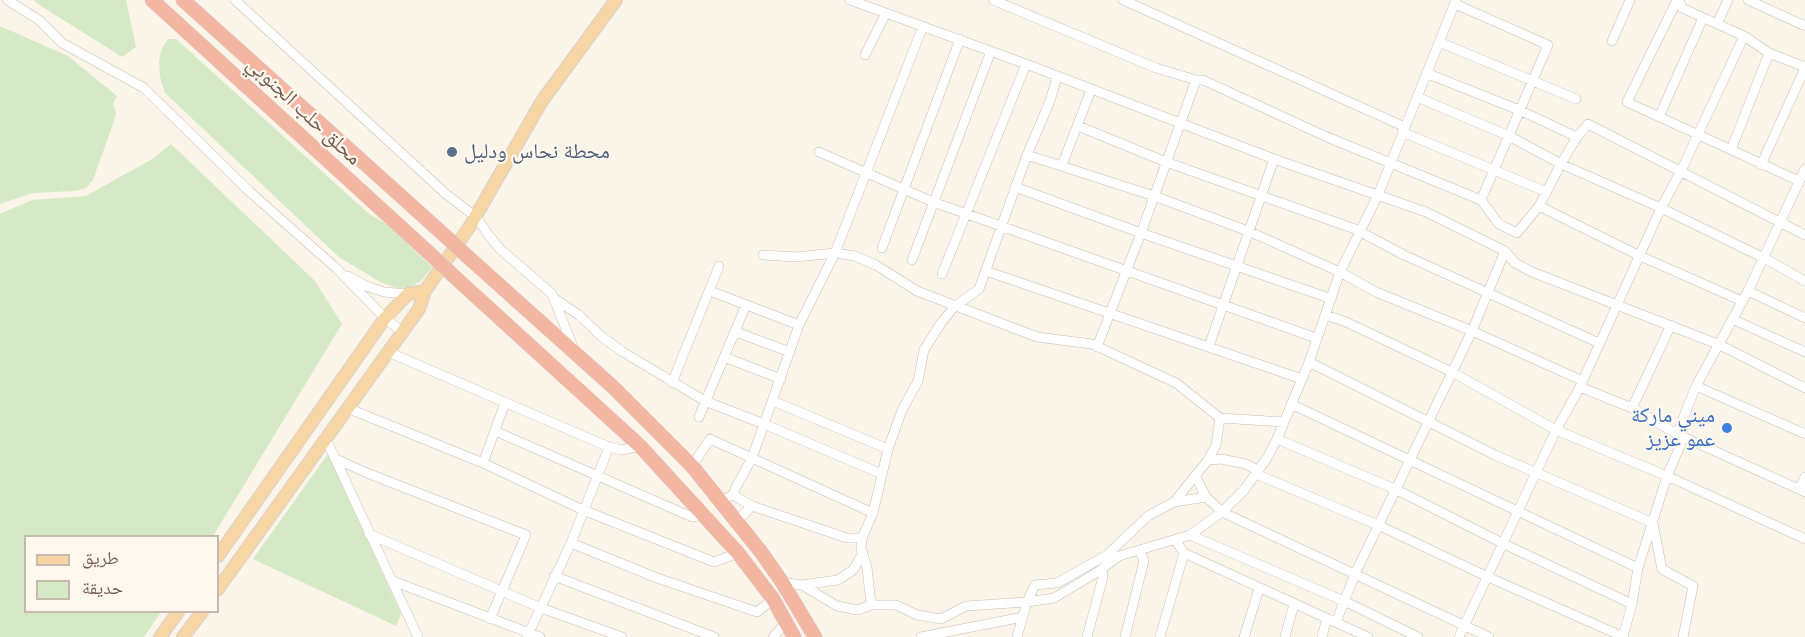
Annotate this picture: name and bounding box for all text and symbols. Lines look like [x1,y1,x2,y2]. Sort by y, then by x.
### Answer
street label: محلق حلب الجنوبي [241,51,367,171]
place label: محطة نحاس ودليل [464,139,610,165]
marker: محطة نحاس ودليل [445,145,459,159]
place label: ميني ماركة عمو عزيز [1631,403,1715,453]
marker: ميني ماركة عمو عزيز [1720,421,1734,435]
legend [24,535,219,613]
text: طريق [82,547,119,568]
text: حديقة [82,577,123,598]

